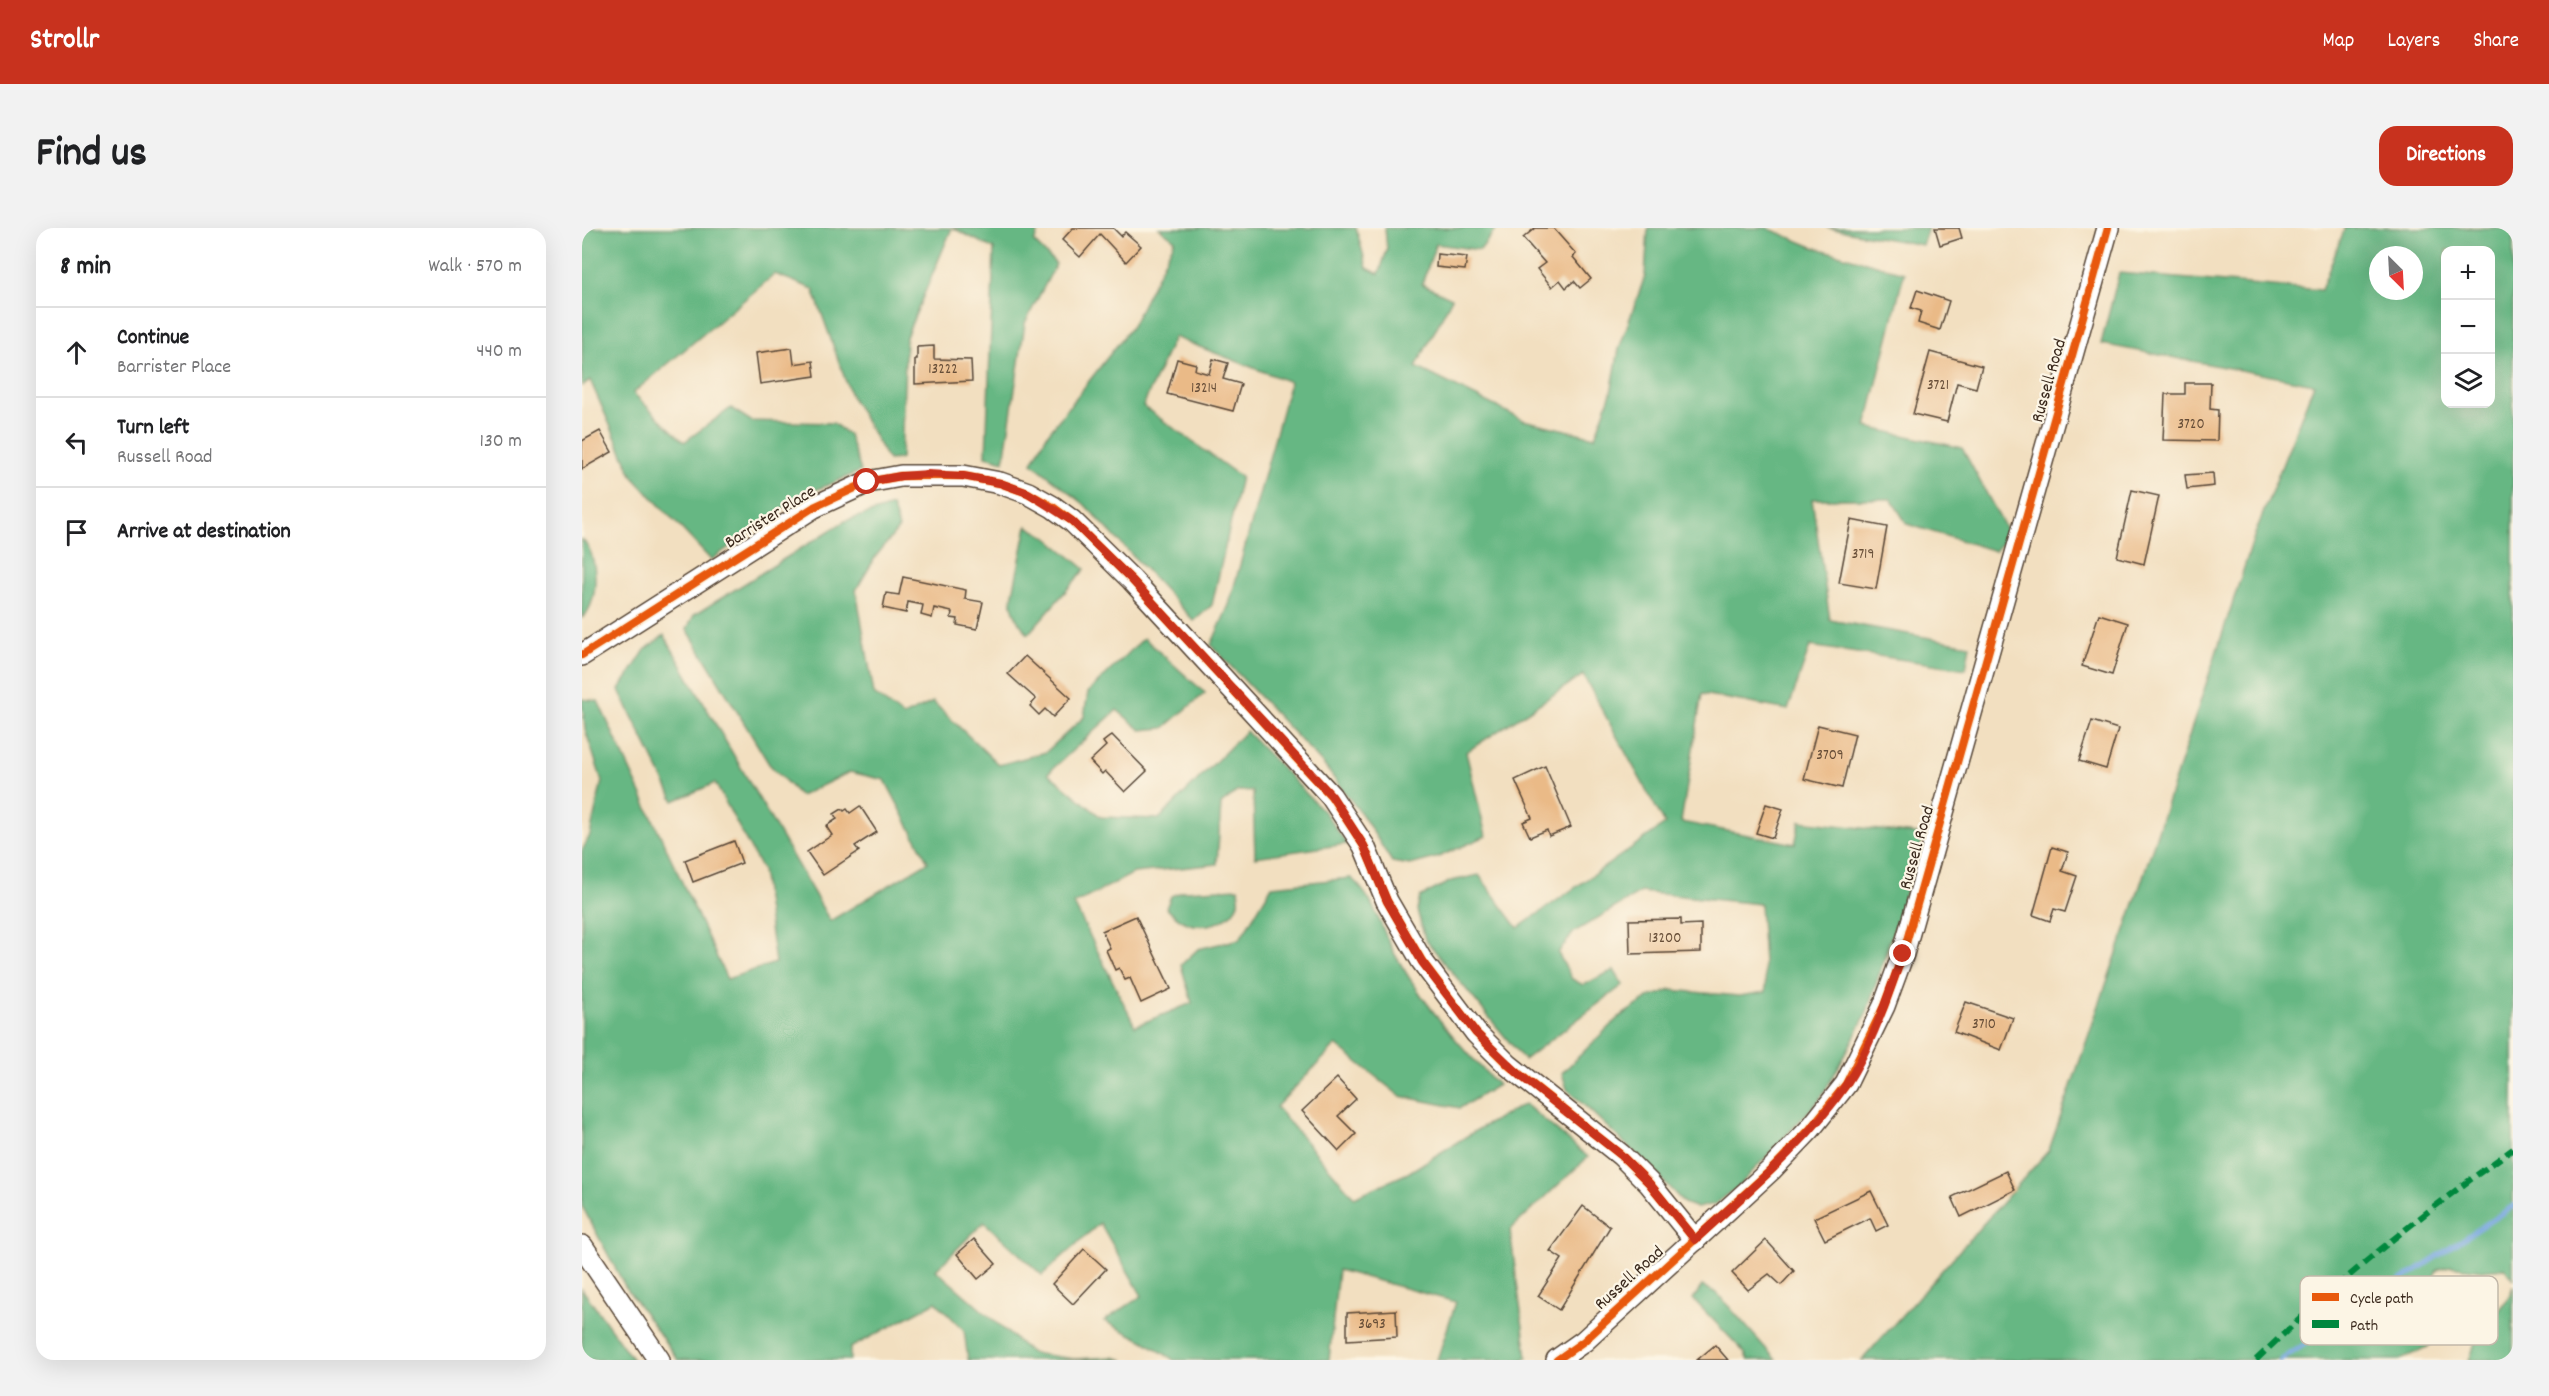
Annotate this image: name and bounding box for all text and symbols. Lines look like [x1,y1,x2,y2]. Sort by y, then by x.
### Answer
text: Strollr [30,22,99,62]
text: Map [2323,27,2354,57]
text: Layers [2387,27,2440,57]
text: Share [2473,27,2519,57]
text: Find us [36,126,147,186]
button: Directions [2379,126,2513,186]
north arrow [2369,246,2423,300]
map controls [2441,246,2495,408]
button: + [2441,246,2495,300]
text: 8 min [60,249,111,286]
text: Walk · 570 m [428,253,522,281]
button: − [2441,300,2495,354]
text: Continue [117,323,189,354]
icon: ahead [60,336,93,369]
street label: Russell Road [2026,336,2074,426]
text: 440 m [476,338,522,366]
text: Barrister Place [117,354,231,382]
button: layers [2441,354,2495,408]
house number: 13222 [928,359,958,381]
house number: 3721 [1927,375,1949,397]
house number: 13214 [1191,378,1217,400]
text: Turn left [117,413,189,444]
house number: 3720 [2177,414,2205,436]
icon: left [60,426,93,459]
text: 130 m [480,428,522,456]
text: Russell Road [117,444,213,472]
route start [853,468,879,494]
street label: Barrister Place [721,480,821,556]
icon: arrive [60,516,93,549]
text: Arrive at destination [117,517,291,548]
house number: 3719 [1852,544,1874,566]
house number: 3709 [1816,745,1844,767]
street label: Russell Road [1894,803,1942,893]
house number: 13200 [1649,928,1681,950]
route end [1889,940,1915,966]
house number: 3710 [1972,1014,1996,1036]
street label: Russell Road [1590,1241,1670,1317]
legend [2300,1276,2498,1345]
text: Cycle path [2350,1288,2413,1311]
house number: 3693 [1358,1314,1386,1336]
text: Path [2350,1315,2378,1338]

